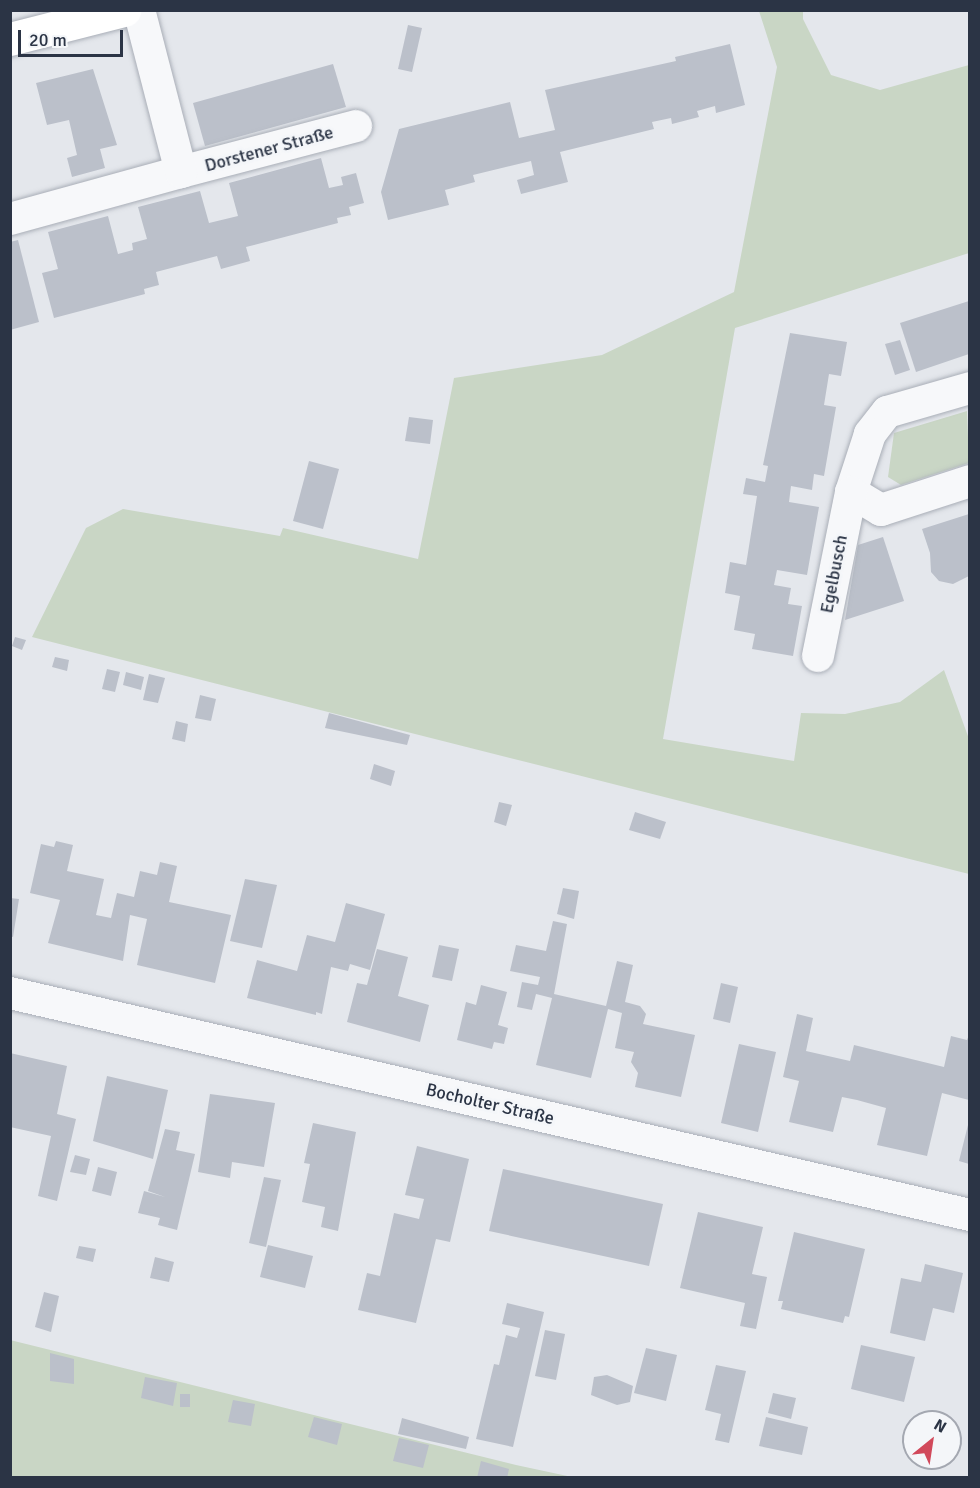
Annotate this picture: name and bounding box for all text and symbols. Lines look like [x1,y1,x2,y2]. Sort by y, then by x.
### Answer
scale bar [21,18,126,56]
text: 20 m [29,29,67,51]
street label: Dorstener Straße [202,121,336,177]
street label: Egelbusch [816,533,852,615]
street label: Bocholter Straße [424,1079,556,1129]
north arrow [902,1410,962,1470]
text: N [930,1415,950,1438]

